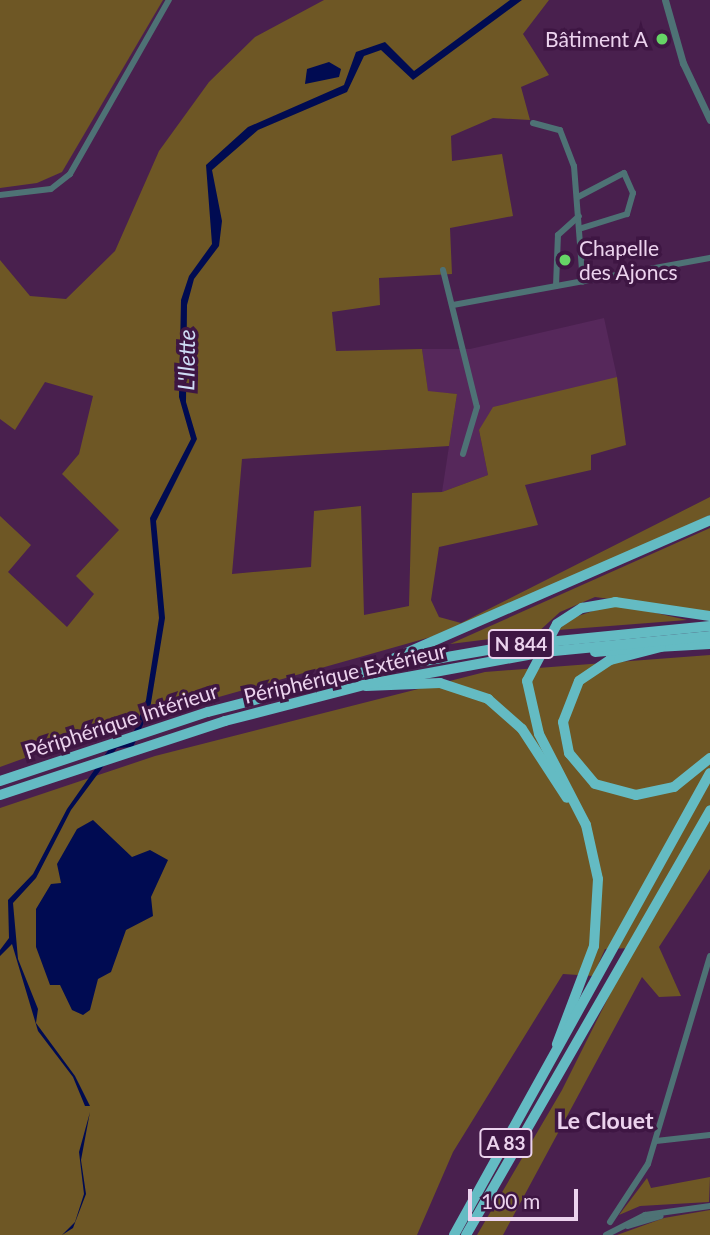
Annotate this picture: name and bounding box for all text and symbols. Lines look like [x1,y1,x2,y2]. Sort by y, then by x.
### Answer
place label: Bâtiment A [544,26,648,52]
marker: Bâtiment A [654,31,670,47]
place label: Chapelle des Ajoncs [579,235,678,285]
marker: Chapelle des Ajoncs [557,252,573,268]
water label: L'Ilette [172,329,200,391]
road number: N 844 [488,628,554,660]
street label: Périphérique Extérieur [241,637,449,709]
street label: Périphérique Intérieur [21,678,221,764]
district label: Le Clouet [556,1106,654,1134]
road number: A 83 [478,1128,534,1158]
scale bar [472,1176,582,1220]
text: 100 m [481,1188,540,1213]

